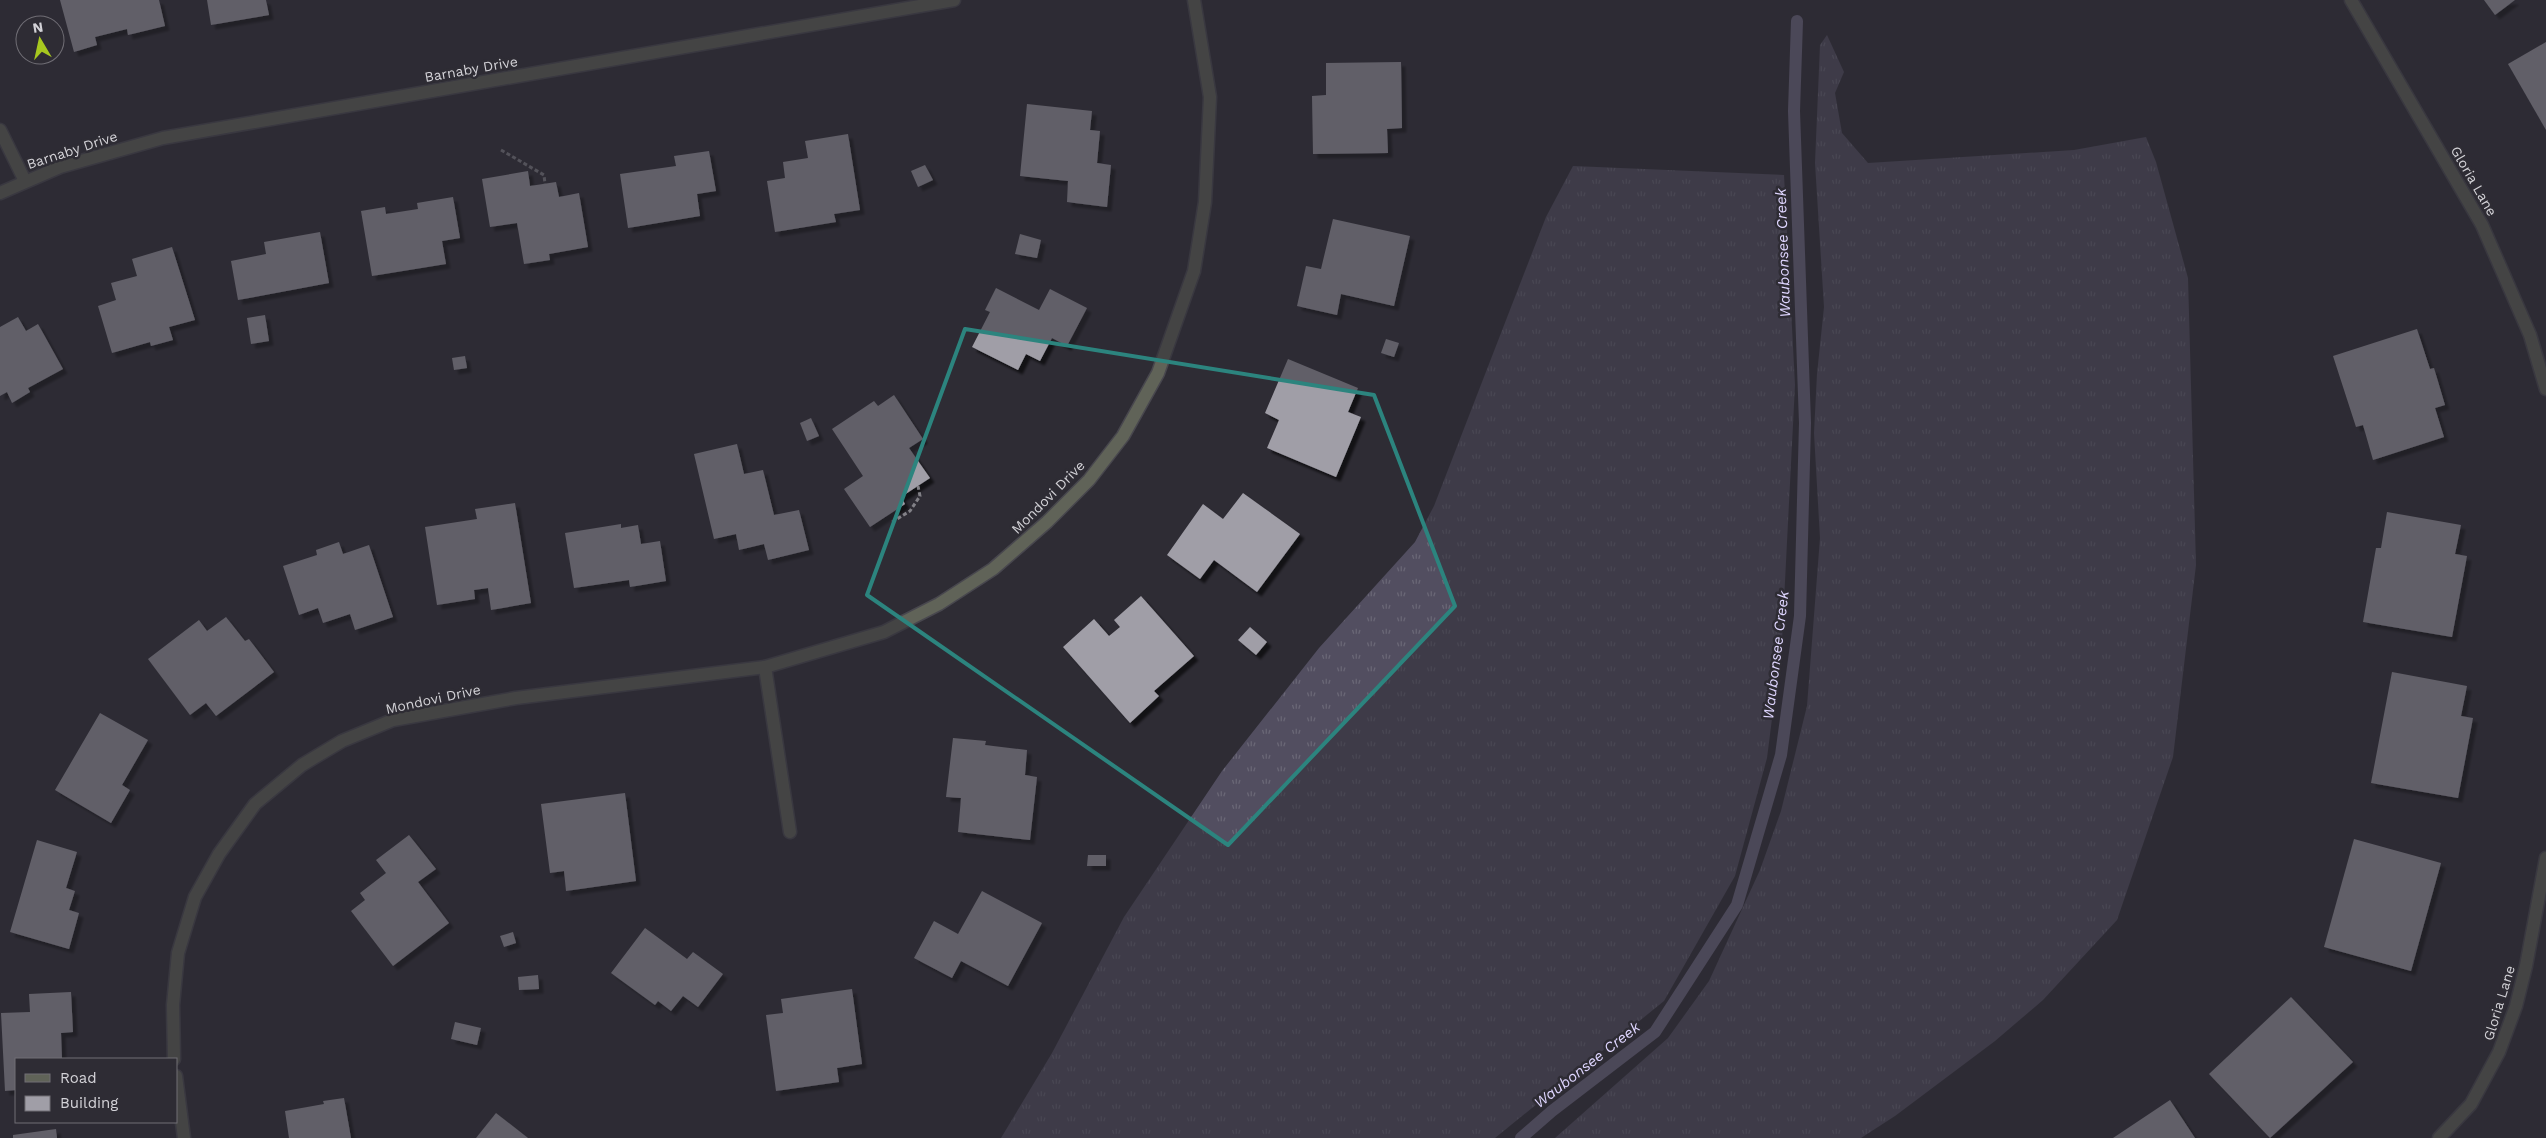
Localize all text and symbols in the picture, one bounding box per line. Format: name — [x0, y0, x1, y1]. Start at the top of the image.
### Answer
north arrow — [15, 15, 65, 65]
text: N — [32, 18, 44, 36]
street label: Barnaby Drive — [423, 53, 519, 85]
street label: Barnaby Drive — [25, 128, 119, 172]
street label: Gloria Lane — [2448, 143, 2500, 219]
water label: Waubonsee Creek — [1772, 187, 1794, 318]
street label: Mondovi Drive — [1008, 457, 1088, 537]
water label: Waubonsee Creek — [1759, 589, 1793, 720]
street label: Mondovi Drive — [384, 681, 482, 717]
street label: Gloria Lane — [2480, 964, 2518, 1042]
water label: Waubonsee Creek — [1530, 1018, 1644, 1112]
legend — [15, 1058, 178, 1123]
text: Road — [60, 1069, 97, 1087]
text: Building — [60, 1094, 118, 1112]

